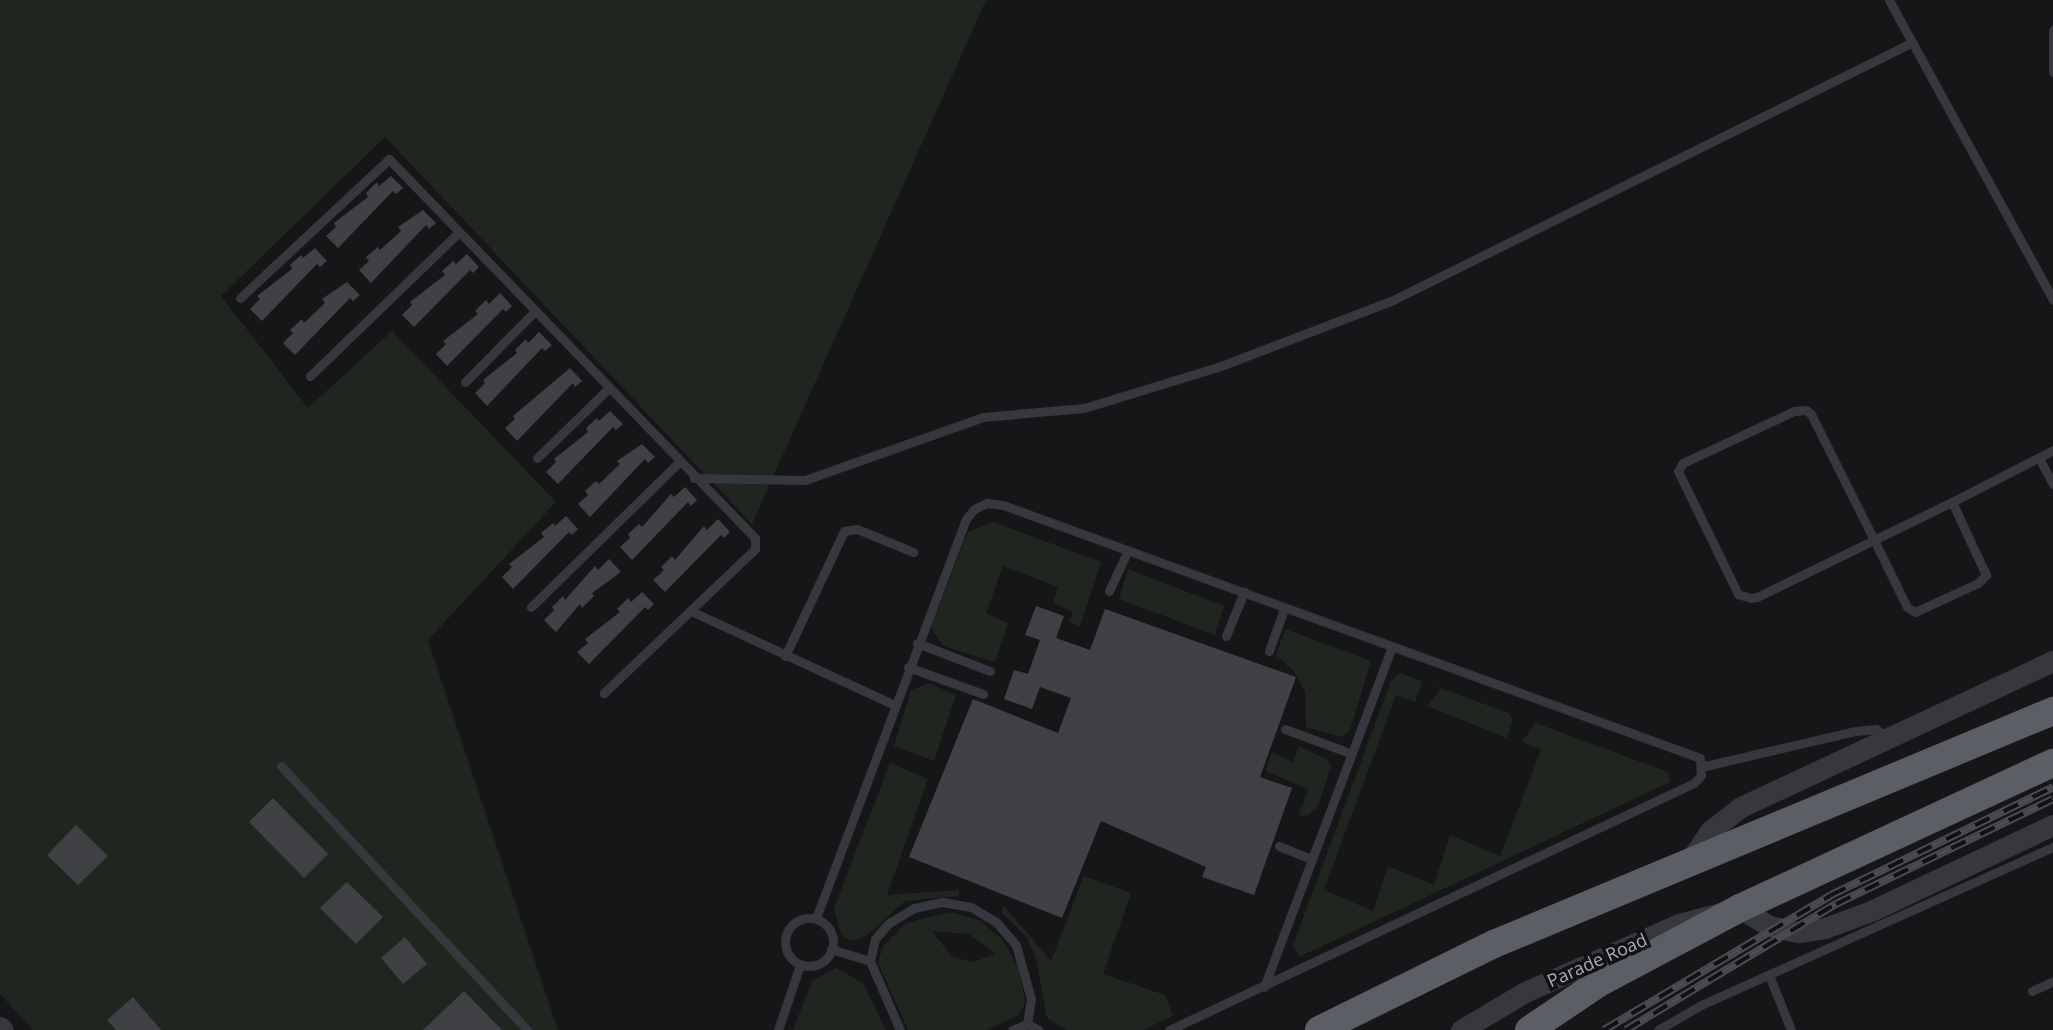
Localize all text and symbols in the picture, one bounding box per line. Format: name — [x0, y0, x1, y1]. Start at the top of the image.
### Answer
street label: Parade Road — [1544, 928, 1650, 992]

